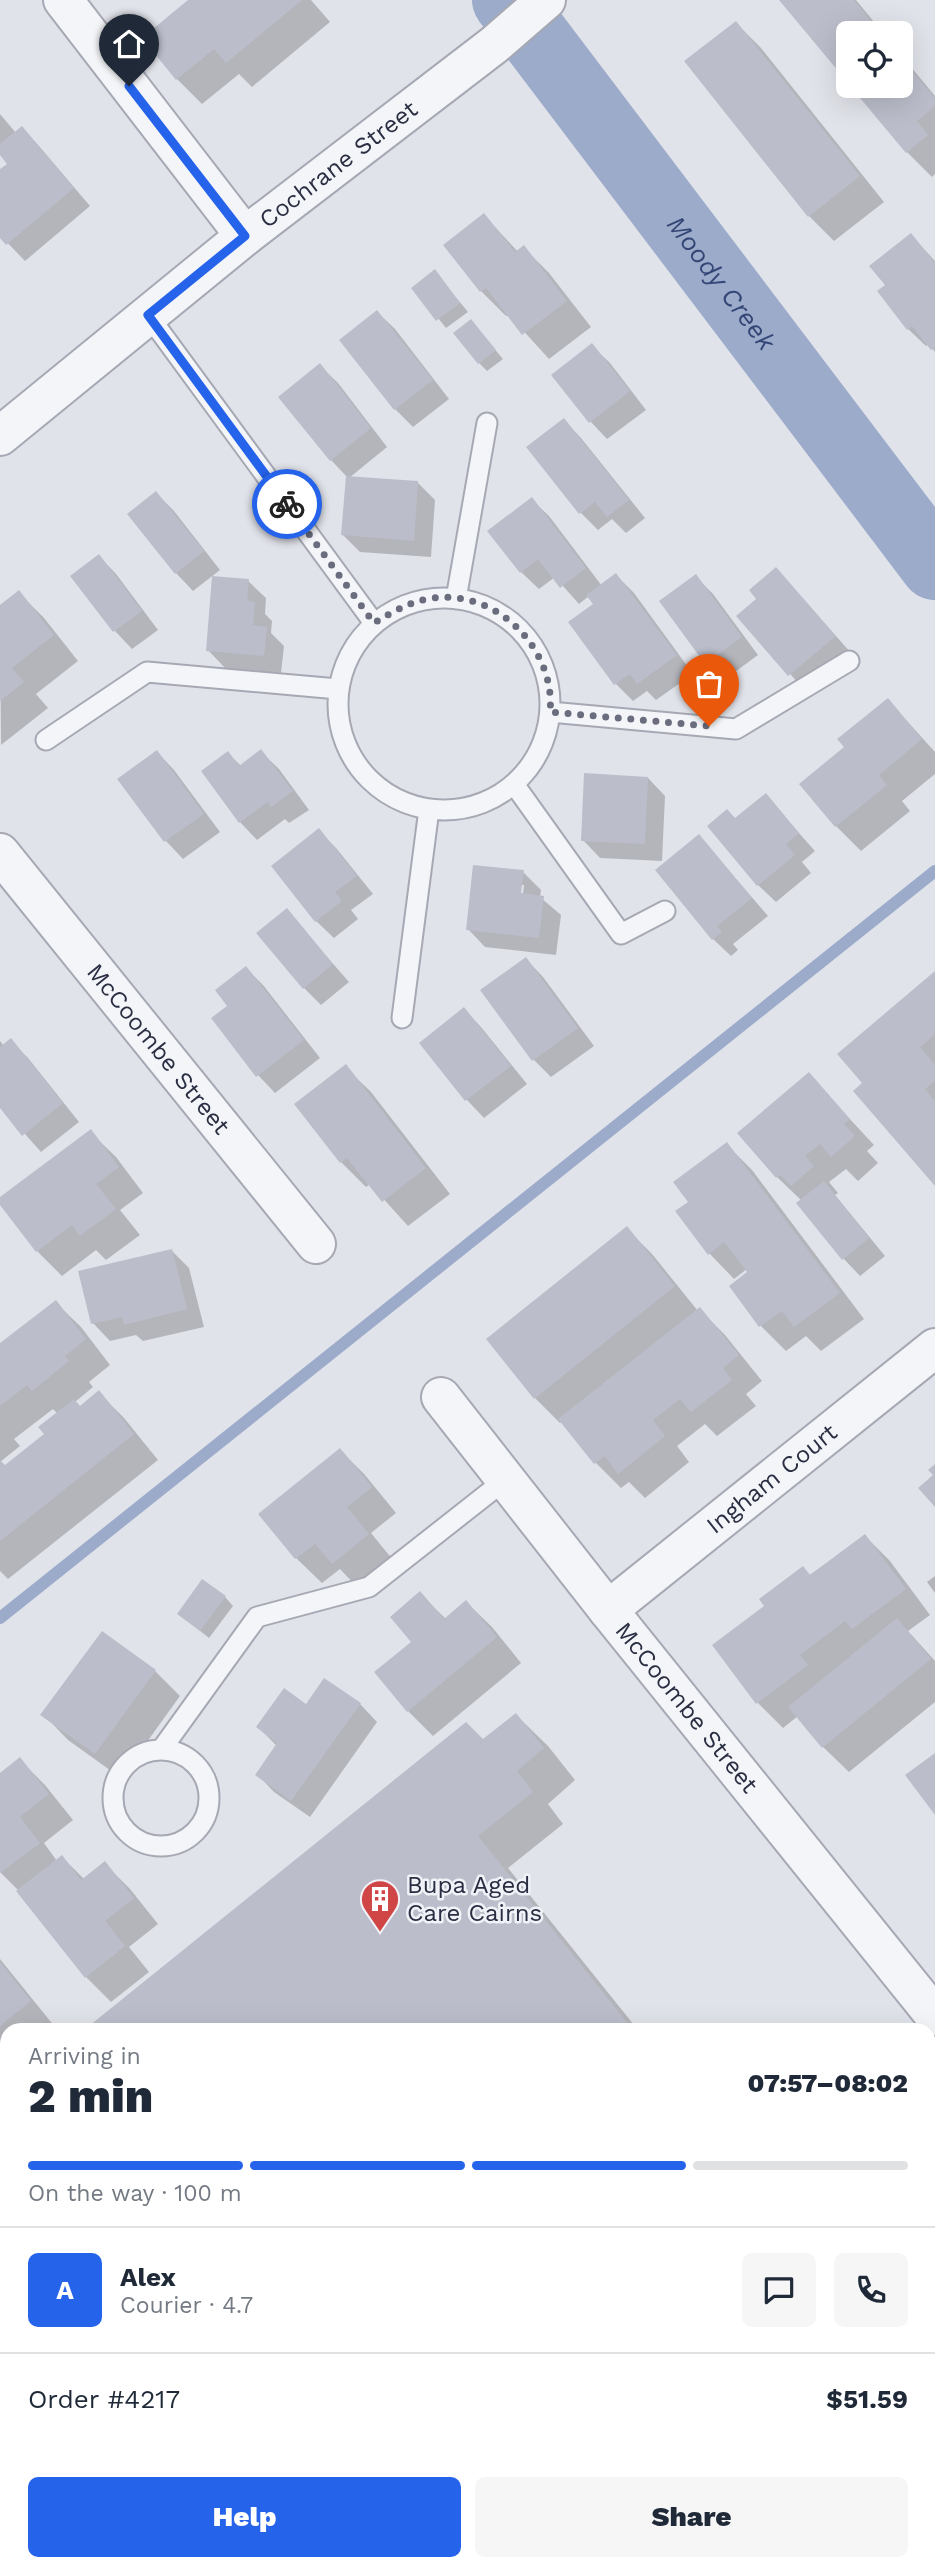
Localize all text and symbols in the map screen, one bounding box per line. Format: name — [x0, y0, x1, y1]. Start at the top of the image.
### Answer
pin — [99, 14, 159, 86]
map controls — [836, 21, 913, 98]
button: locate — [836, 21, 913, 98]
icon: home — [110, 25, 148, 63]
street label: Cochrane Street — [254, 95, 423, 234]
water label: Moody Creek — [661, 210, 782, 357]
courier — [252, 469, 322, 539]
icon: bike — [268, 485, 306, 523]
pin — [679, 654, 739, 726]
icon: bag — [690, 665, 728, 703]
street label: McCoombe Street — [81, 958, 236, 1140]
street label: Ingham Court — [701, 1418, 843, 1539]
street label: McCoombe Street — [609, 1617, 764, 1799]
place label: Bupa Aged Care Cairns — [407, 1871, 542, 1927]
building icon: Bupa Aged Care Cairns — [359, 1878, 401, 1933]
text: Arriving in — [28, 2043, 141, 2070]
text: 07:57–08:02 — [747, 2068, 908, 2098]
text: 2 min — [28, 2069, 153, 2123]
text: On the way · 100 m — [28, 2180, 242, 2207]
button: chat — [742, 2253, 816, 2327]
button: phone — [834, 2253, 908, 2327]
text: Alex — [120, 2262, 176, 2292]
text: A — [56, 2275, 74, 2305]
text: Courier · 4.7 — [120, 2292, 253, 2319]
text: Order #4217 — [28, 2384, 180, 2414]
text: $51.59 — [826, 2384, 908, 2414]
button: Help — [28, 2477, 461, 2557]
button: Share — [475, 2477, 908, 2557]

